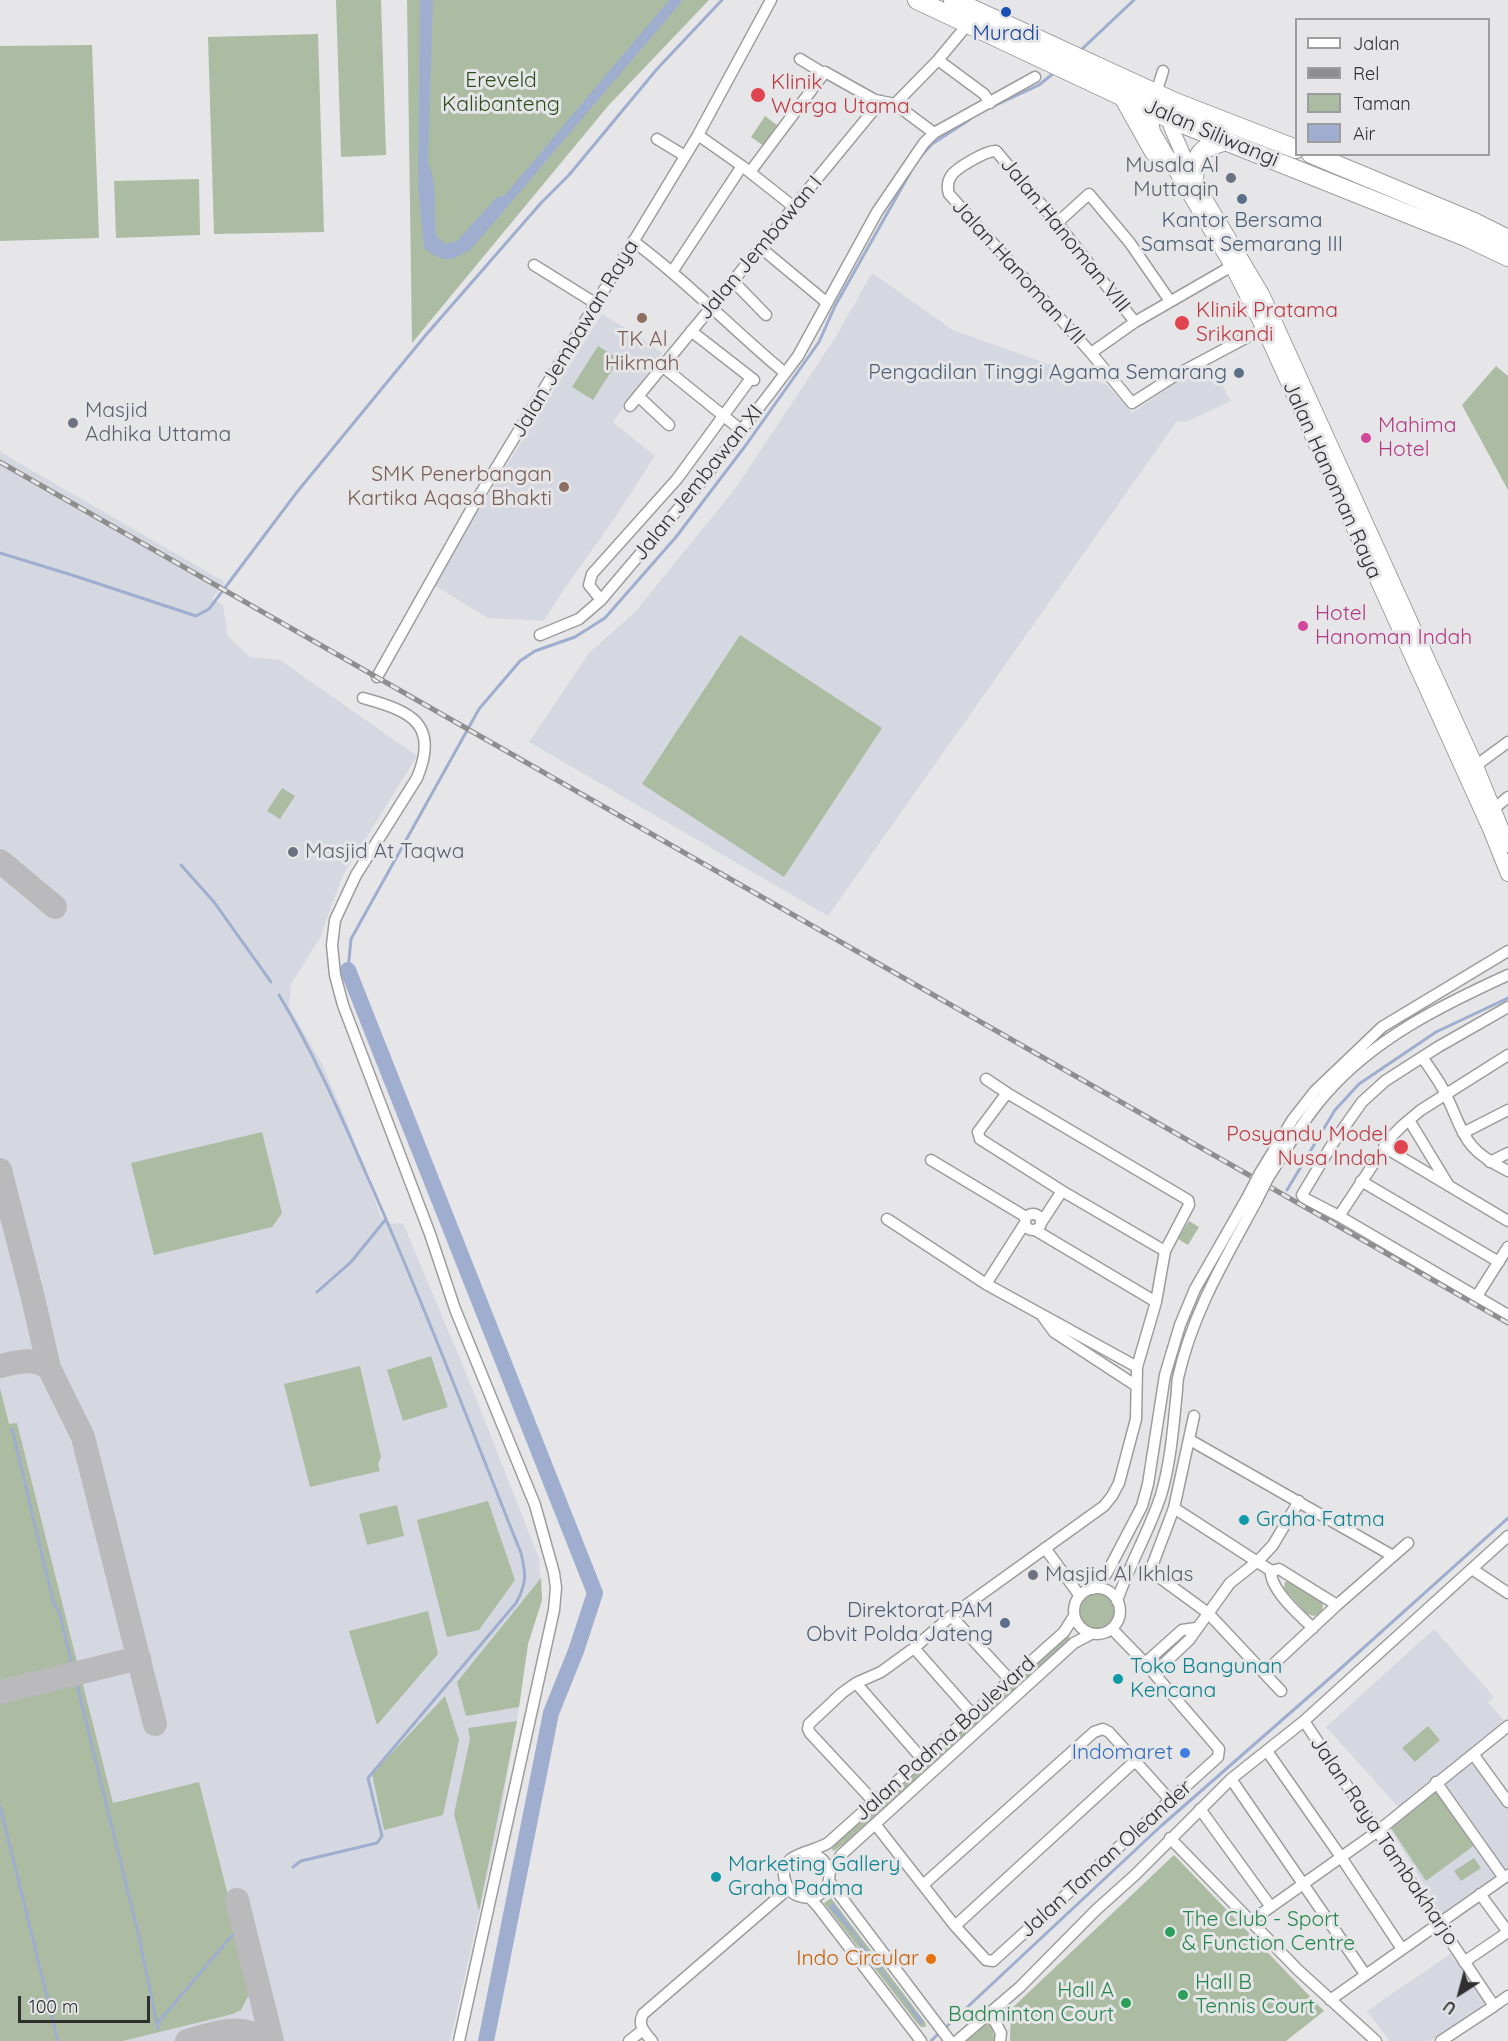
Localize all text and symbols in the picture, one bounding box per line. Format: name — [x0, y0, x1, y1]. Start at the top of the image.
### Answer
marker: Muradi — [999, 5, 1013, 19]
legend — [1295, 18, 1490, 156]
place label: Muradi — [972, 21, 1040, 47]
text: Jalan — [1353, 32, 1400, 55]
text: Rel — [1353, 62, 1379, 85]
park label: Ereveld Kalibanteng — [442, 68, 560, 118]
place label: Klinik Warga Utama — [771, 70, 910, 120]
marker: Klinik Warga Utama — [749, 86, 767, 104]
text: Taman — [1353, 92, 1411, 115]
street label: Jalan Siliwangi — [1140, 93, 1282, 173]
text: Air — [1353, 122, 1375, 145]
street label: Jalan Hanoman VIII — [995, 152, 1135, 318]
place label: Musala Al Muttaqin — [1125, 153, 1219, 203]
street label: Jalan Jembawan I — [692, 171, 828, 325]
marker: Musala Al Muttaqin — [1224, 171, 1238, 185]
marker: Kantor Bersama Samsat Semarang III — [1235, 192, 1249, 206]
street label: Jalan Hanoman VII — [946, 194, 1090, 350]
place label: Kantor Bersama Samsat Semarang III — [1141, 208, 1343, 258]
street label: Jalan Jembawan Raya — [506, 235, 644, 443]
place label: Klinik Pratama Srikandi — [1196, 298, 1338, 348]
marker: TK Al Hikmah — [635, 311, 649, 325]
marker: Klinik Pratama Srikandi — [1173, 314, 1191, 332]
place label: TK Al Hikmah — [605, 327, 679, 377]
place label: Pengadilan Tinggi Agama Semarang — [868, 360, 1227, 386]
marker: Pengadilan Tinggi Agama Semarang — [1232, 366, 1246, 380]
street label: Jalan Hanoman Raya — [1277, 377, 1387, 583]
place label: Masjid Adhika Uttama — [85, 398, 231, 448]
street label: Jalan Jembawan XI — [627, 400, 769, 566]
place label: Mahima Hotel — [1378, 413, 1456, 463]
marker: Masjid Adhika Uttama — [66, 416, 80, 430]
marker: Mahima Hotel — [1359, 431, 1373, 445]
place label: SMK Penerbangan Kartika Aqasa Bhakti — [347, 462, 552, 512]
marker: SMK Penerbangan Kartika Aqasa Bhakti — [557, 480, 571, 494]
place label: Hotel Hanoman Indah — [1315, 601, 1472, 651]
marker: Hotel Hanoman Indah — [1296, 619, 1310, 633]
place label: Masjid At Taqwa — [305, 839, 465, 865]
marker: Masjid At Taqwa — [286, 845, 300, 859]
place label: Posyandu Model Nusa Indah — [1226, 1122, 1388, 1172]
marker: Posyandu Model Nusa Indah — [1392, 1138, 1410, 1156]
place label: Graha Fatma — [1256, 1507, 1385, 1533]
marker: Graha Fatma — [1237, 1513, 1251, 1527]
place label: Masjid Al Ikhlas — [1045, 1562, 1193, 1588]
marker: Masjid Al Ikhlas — [1026, 1568, 1040, 1582]
place label: Direktorat PAM Obvit Polda Jateng — [806, 1598, 993, 1648]
marker: Direktorat PAM Obvit Polda Jateng — [998, 1616, 1012, 1630]
street label: Jalan Padma Boulevard — [849, 1651, 1041, 1827]
place label: Toko Bangunan Kencana — [1130, 1654, 1282, 1704]
marker: Toko Bangunan Kencana — [1111, 1672, 1125, 1686]
street label: Jalan Raya Tambakharjo — [1304, 1731, 1464, 1951]
place label: Indomaret — [1072, 1740, 1173, 1766]
marker: Indomaret — [1178, 1746, 1192, 1760]
street label: Jalan Taman Oleander — [1015, 1775, 1197, 1943]
place label: Marketing Gallery Graha Padma — [728, 1852, 900, 1902]
marker: Marketing Gallery Graha Padma — [709, 1870, 723, 1884]
place label: The Club - Sport & Function Centre — [1182, 1907, 1355, 1957]
marker: The Club - Sport & Function Centre — [1163, 1925, 1177, 1939]
place label: Indo Circular — [796, 1946, 919, 1972]
marker: Indo Circular — [924, 1952, 938, 1966]
north arrow — [1430, 1963, 1490, 2023]
place label: Hall B Tennis Court — [1195, 1970, 1315, 2020]
place label: Hall A Badminton Court — [948, 1978, 1114, 2028]
scale bar — [21, 1984, 153, 2022]
marker: Hall B Tennis Court — [1176, 1988, 1190, 2002]
text: 100 m — [29, 1995, 78, 2018]
marker: Hall A Badminton Court — [1119, 1996, 1133, 2010]
text: U — [1439, 1996, 1460, 2019]

